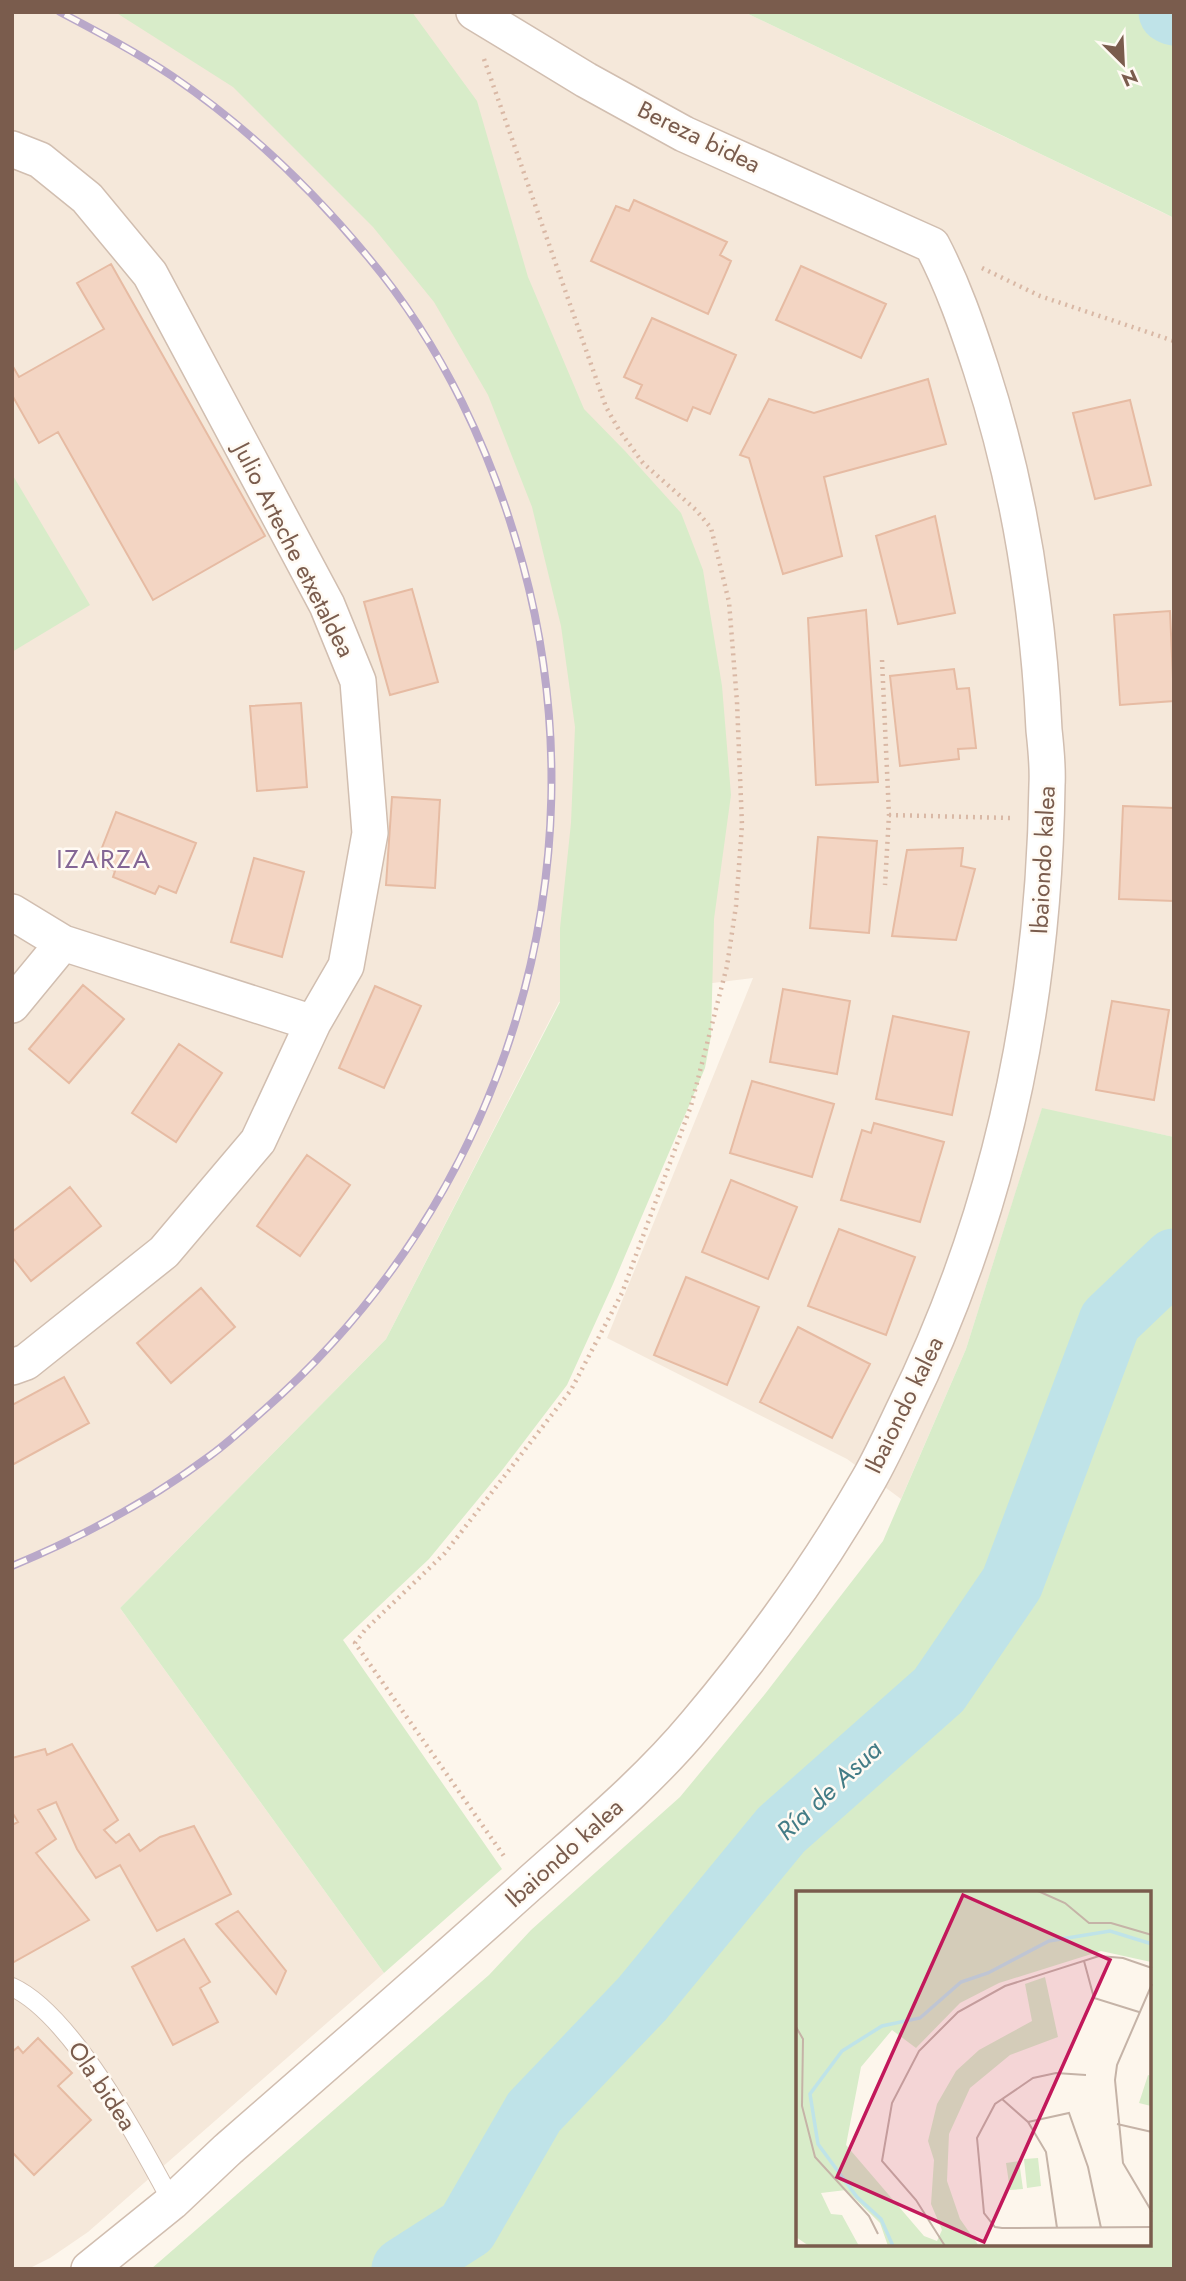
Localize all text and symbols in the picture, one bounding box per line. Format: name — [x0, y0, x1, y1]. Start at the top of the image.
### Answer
north arrow — [1088, 28, 1158, 98]
text: N — [1117, 63, 1142, 93]
street label: Bereza bidea — [632, 92, 767, 181]
street label: Julio Arteche etxetaldea — [224, 434, 364, 663]
street label: Ibaiondo kalea — [1021, 785, 1064, 935]
district label: IZARZA — [56, 840, 152, 878]
street label: Ibaiondo kalea — [855, 1330, 952, 1479]
water label: Ría de Asua — [768, 1731, 891, 1849]
street label: Ibaiondo kalea — [497, 1790, 631, 1915]
inset map — [796, 1891, 1151, 2246]
street label: Ola bidea — [60, 2034, 145, 2137]

